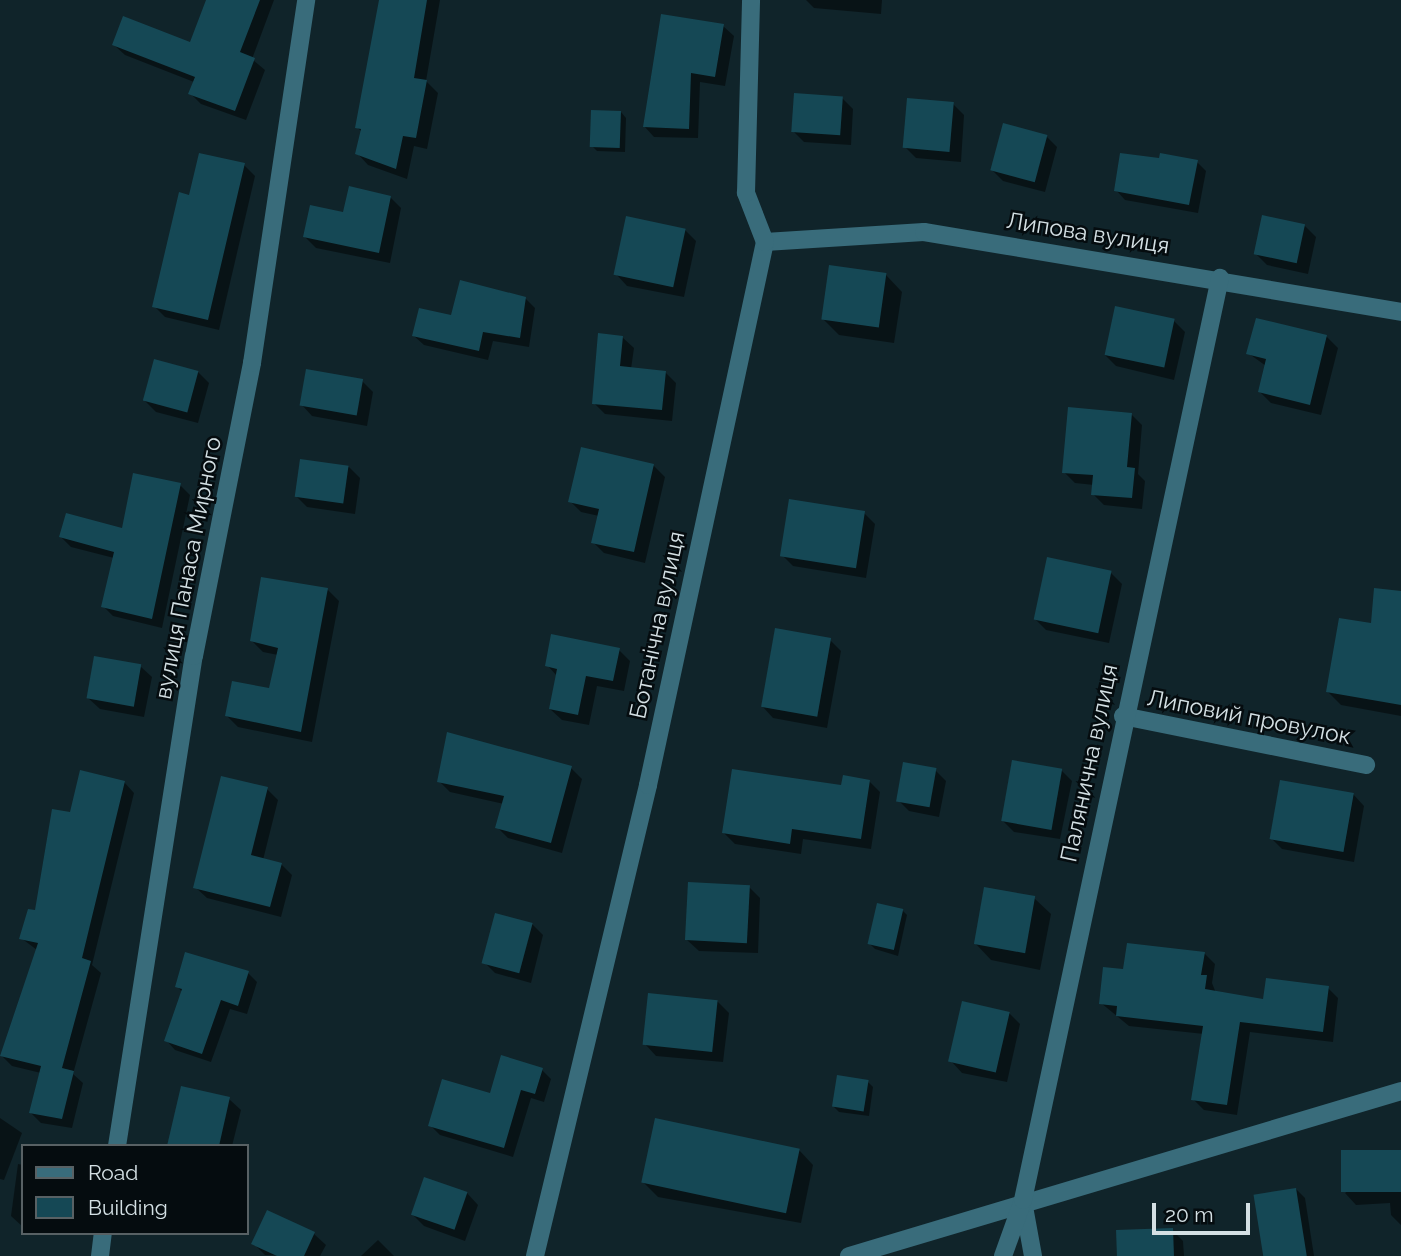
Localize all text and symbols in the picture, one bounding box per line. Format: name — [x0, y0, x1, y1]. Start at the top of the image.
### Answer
street label: Липова вулиця — [1005, 206, 1171, 260]
street label: вулиця Панаса Мирного — [149, 434, 227, 702]
street label: Ботанічна вулиця — [624, 529, 690, 721]
street label: Палянична вулиця — [1055, 662, 1123, 864]
street label: Липовий провулок — [1145, 684, 1353, 750]
legend — [21, 1144, 248, 1235]
text: Road — [88, 1160, 138, 1185]
scale bar — [1156, 1190, 1254, 1234]
text: Building — [88, 1195, 168, 1220]
text: 20 m — [1165, 1202, 1213, 1227]

